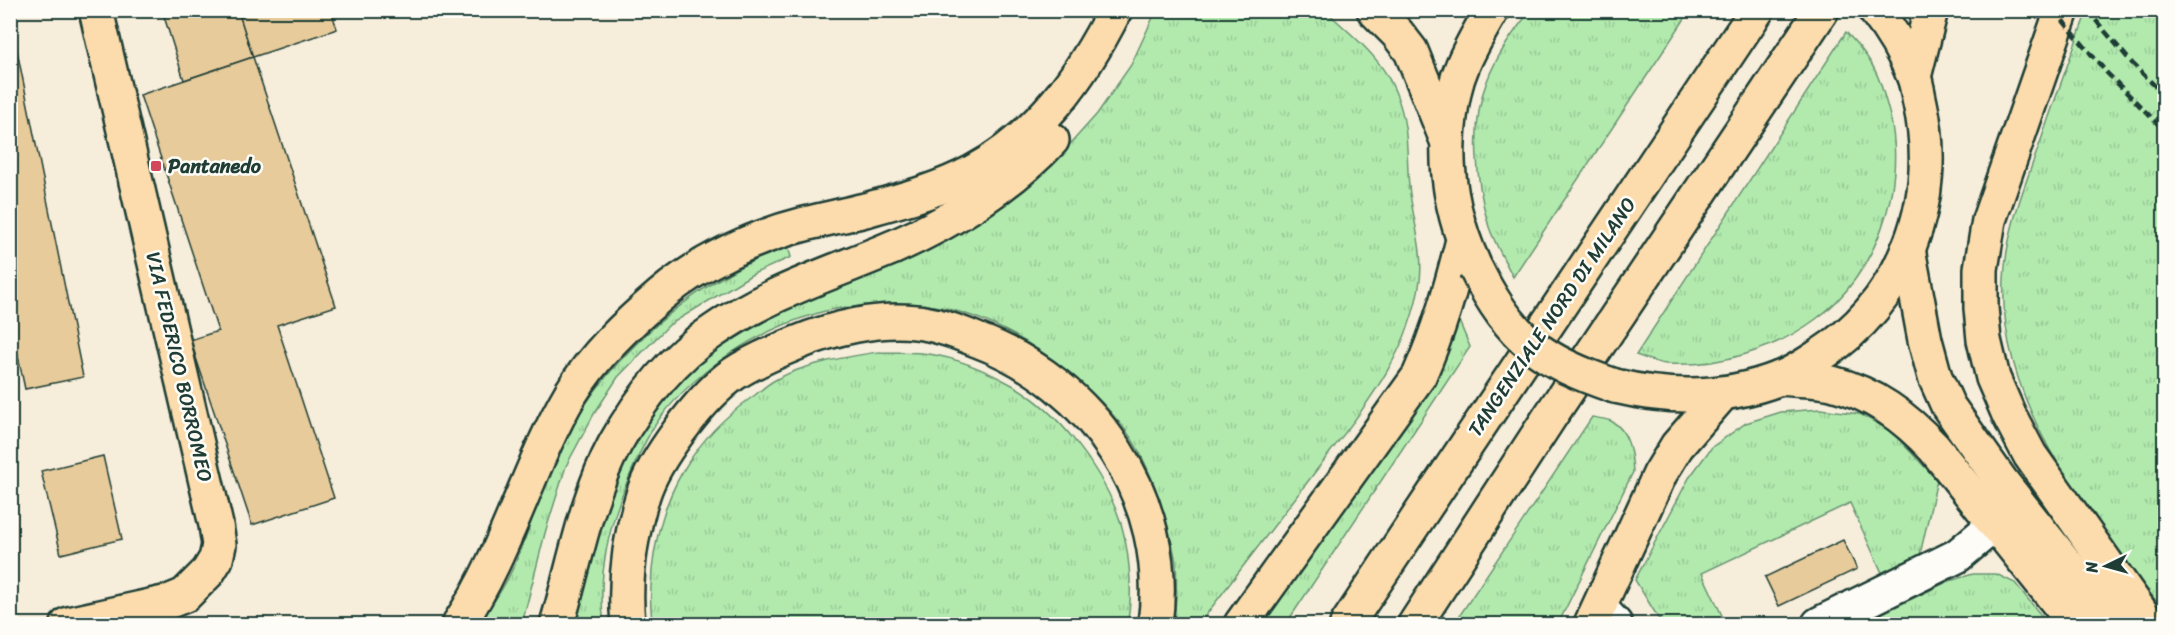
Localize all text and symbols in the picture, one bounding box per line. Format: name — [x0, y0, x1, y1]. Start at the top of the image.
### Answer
place label: Pantanedo — [168, 149, 262, 184]
marker: Pantanedo — [149, 159, 163, 173]
street label: TANGENZIALE NORD DI MILANO — [1458, 190, 1646, 444]
street label: VIA FEDERICO BORROMEO — [135, 248, 223, 486]
north arrow — [2076, 536, 2136, 596]
text: N — [2077, 560, 2107, 575]

